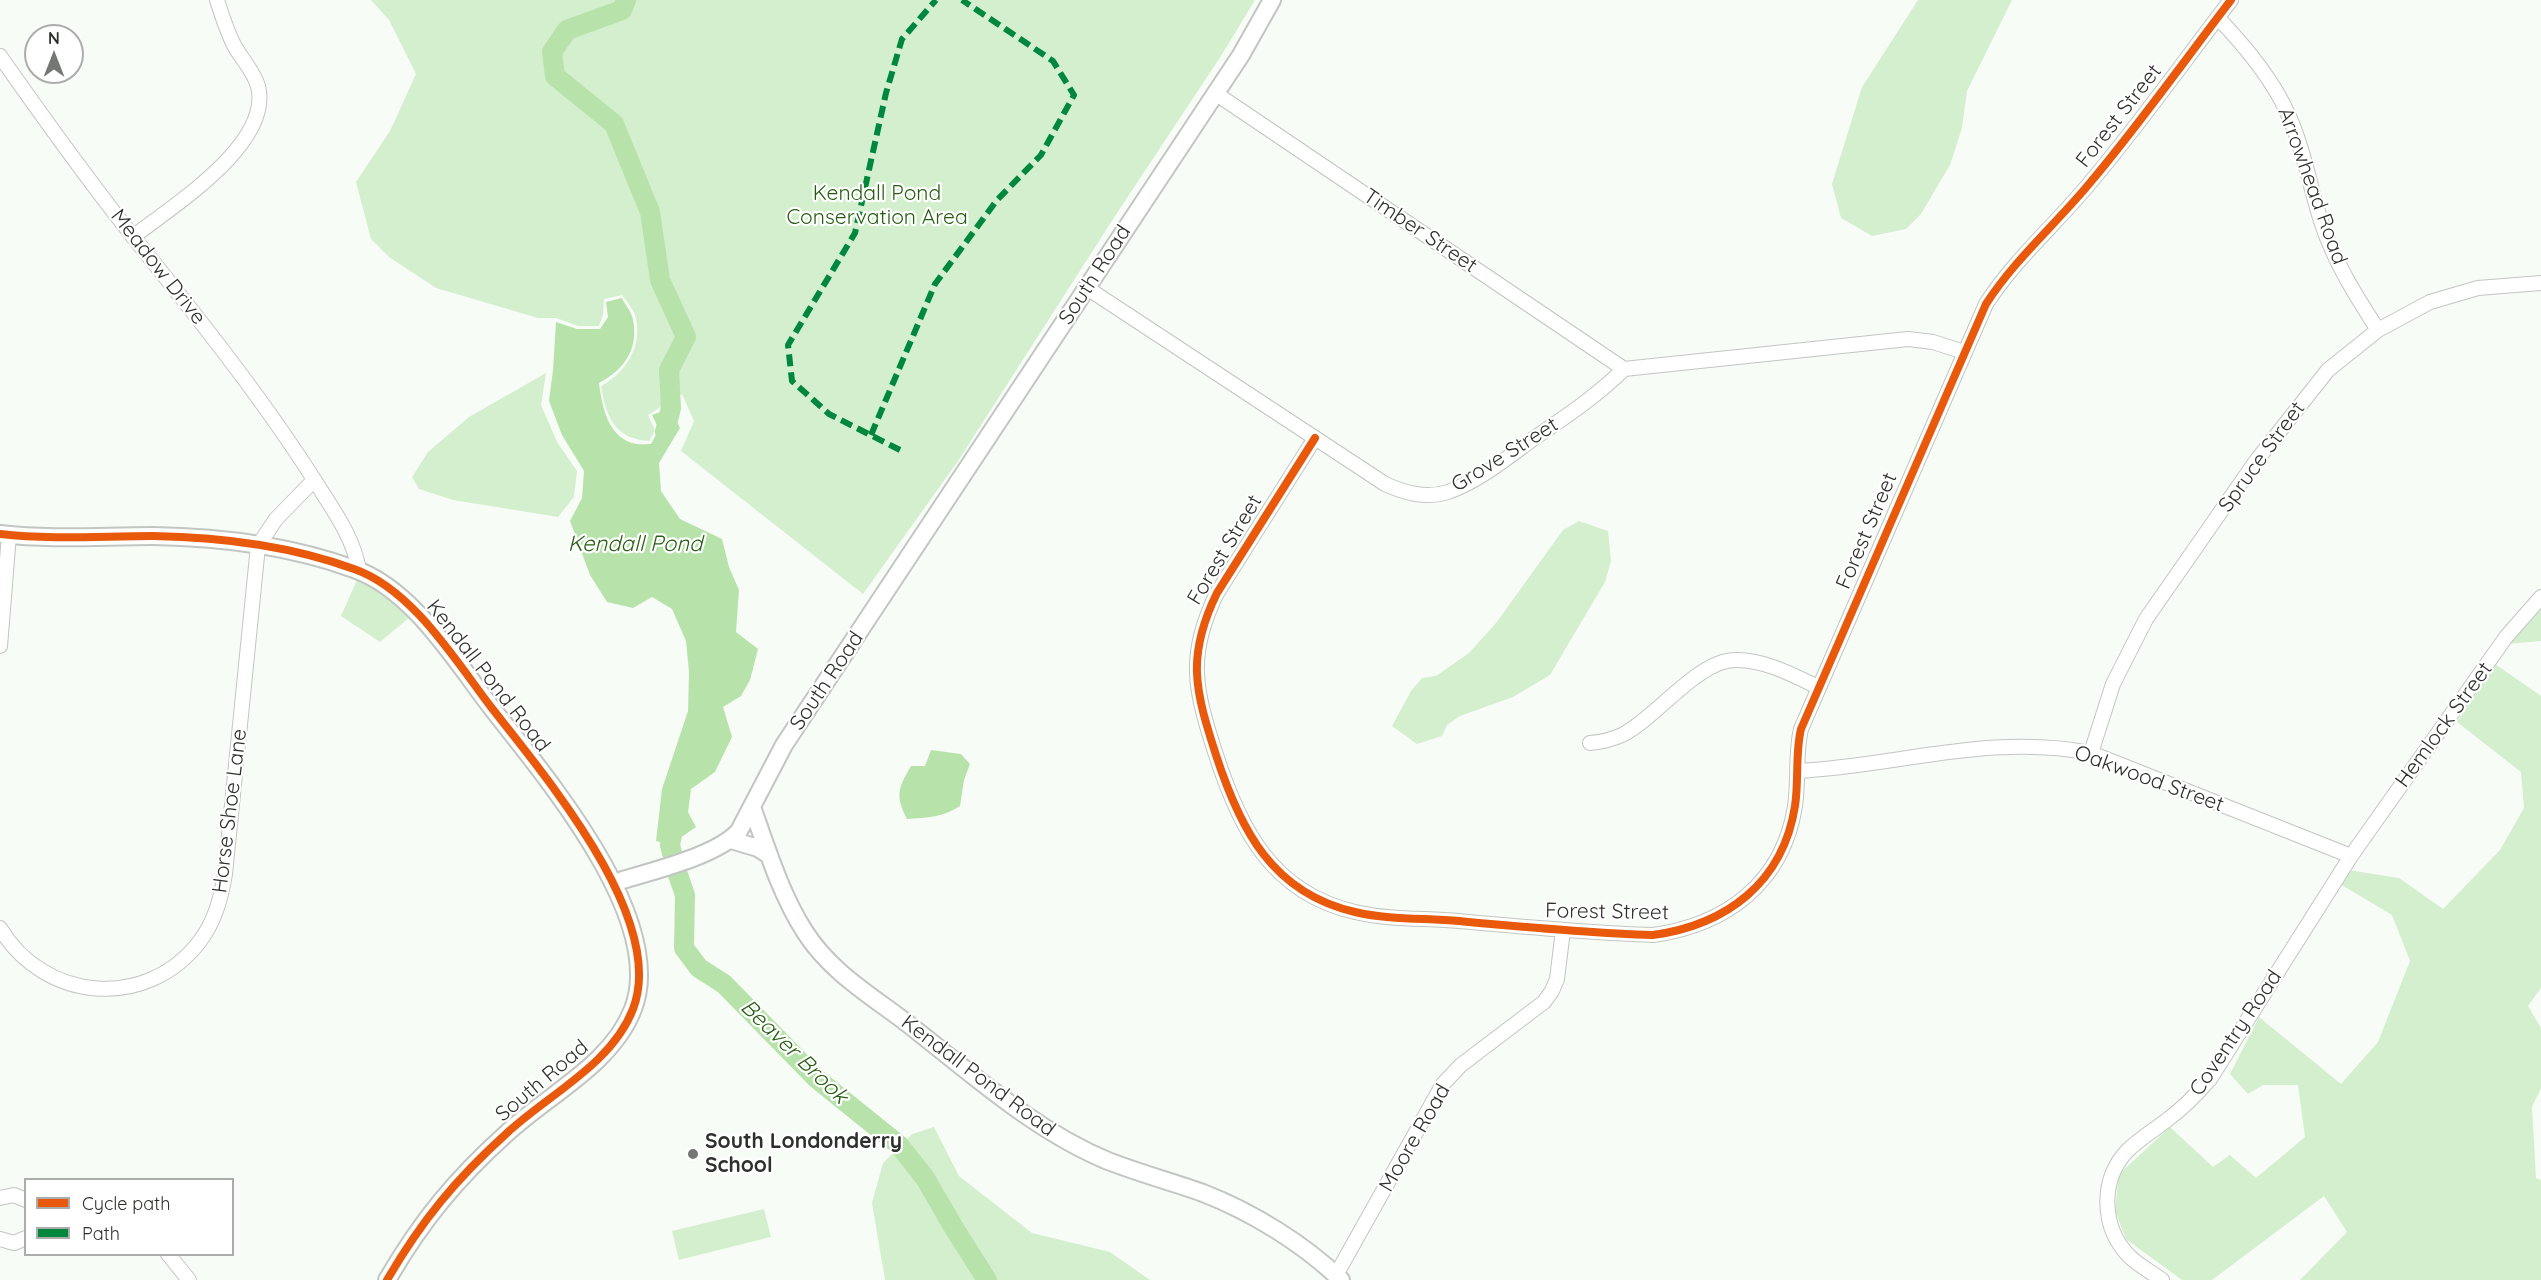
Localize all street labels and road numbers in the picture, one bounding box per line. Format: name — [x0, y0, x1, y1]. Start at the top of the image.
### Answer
street label: Forest Street — [2071, 59, 2167, 173]
street label: Arrowhead Road — [2272, 104, 2352, 268]
street label: Timber Street — [1358, 184, 1482, 278]
street label: Meadow Drive — [105, 204, 211, 330]
street label: South Road — [1054, 221, 1136, 329]
street label: Spruce Street — [2213, 397, 2311, 517]
street label: Grove Street — [1447, 412, 1563, 498]
street label: Forest Street — [1831, 469, 1903, 593]
street label: Forest Street — [1182, 490, 1268, 610]
street label: Kendall Pond Road — [421, 595, 555, 757]
street label: South Road — [785, 627, 869, 735]
street label: Hemlock Street — [2390, 657, 2498, 793]
street label: Horse Shoe Lane — [207, 727, 253, 895]
street label: Oakwood Street — [2071, 740, 2227, 818]
street label: Forest Street — [1545, 898, 1669, 926]
street label: Coventry Road — [2185, 965, 2287, 1101]
street label: Kendall Pond Road — [896, 1010, 1060, 1142]
street label: South Road — [490, 1035, 594, 1127]
street label: Moore Road — [1374, 1080, 1456, 1196]

